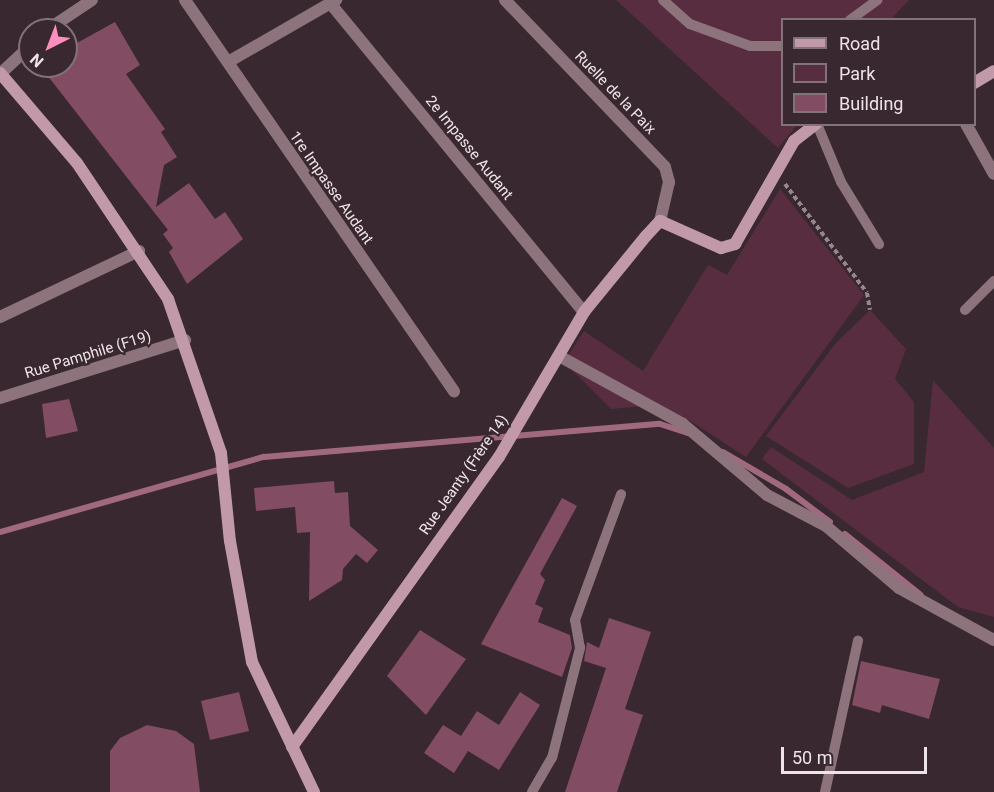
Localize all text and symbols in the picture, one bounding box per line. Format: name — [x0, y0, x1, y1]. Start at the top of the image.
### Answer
north arrow — [18, 18, 78, 78]
legend — [781, 18, 976, 126]
text: Road — [839, 33, 880, 54]
street label: Ruelle de la Paix — [571, 48, 659, 138]
text: N — [26, 49, 48, 71]
text: Park — [839, 63, 875, 84]
street label: 2e Impasse Audant — [421, 92, 517, 204]
text: Building — [839, 93, 903, 114]
street label: 1re Impasse Audant — [285, 128, 377, 248]
street label: Rue Pamphile (F19) — [23, 327, 153, 383]
street label: Rue Jeanty (Frère 14) — [416, 412, 512, 538]
scale bar — [784, 735, 930, 773]
text: 50 m — [792, 747, 832, 768]

